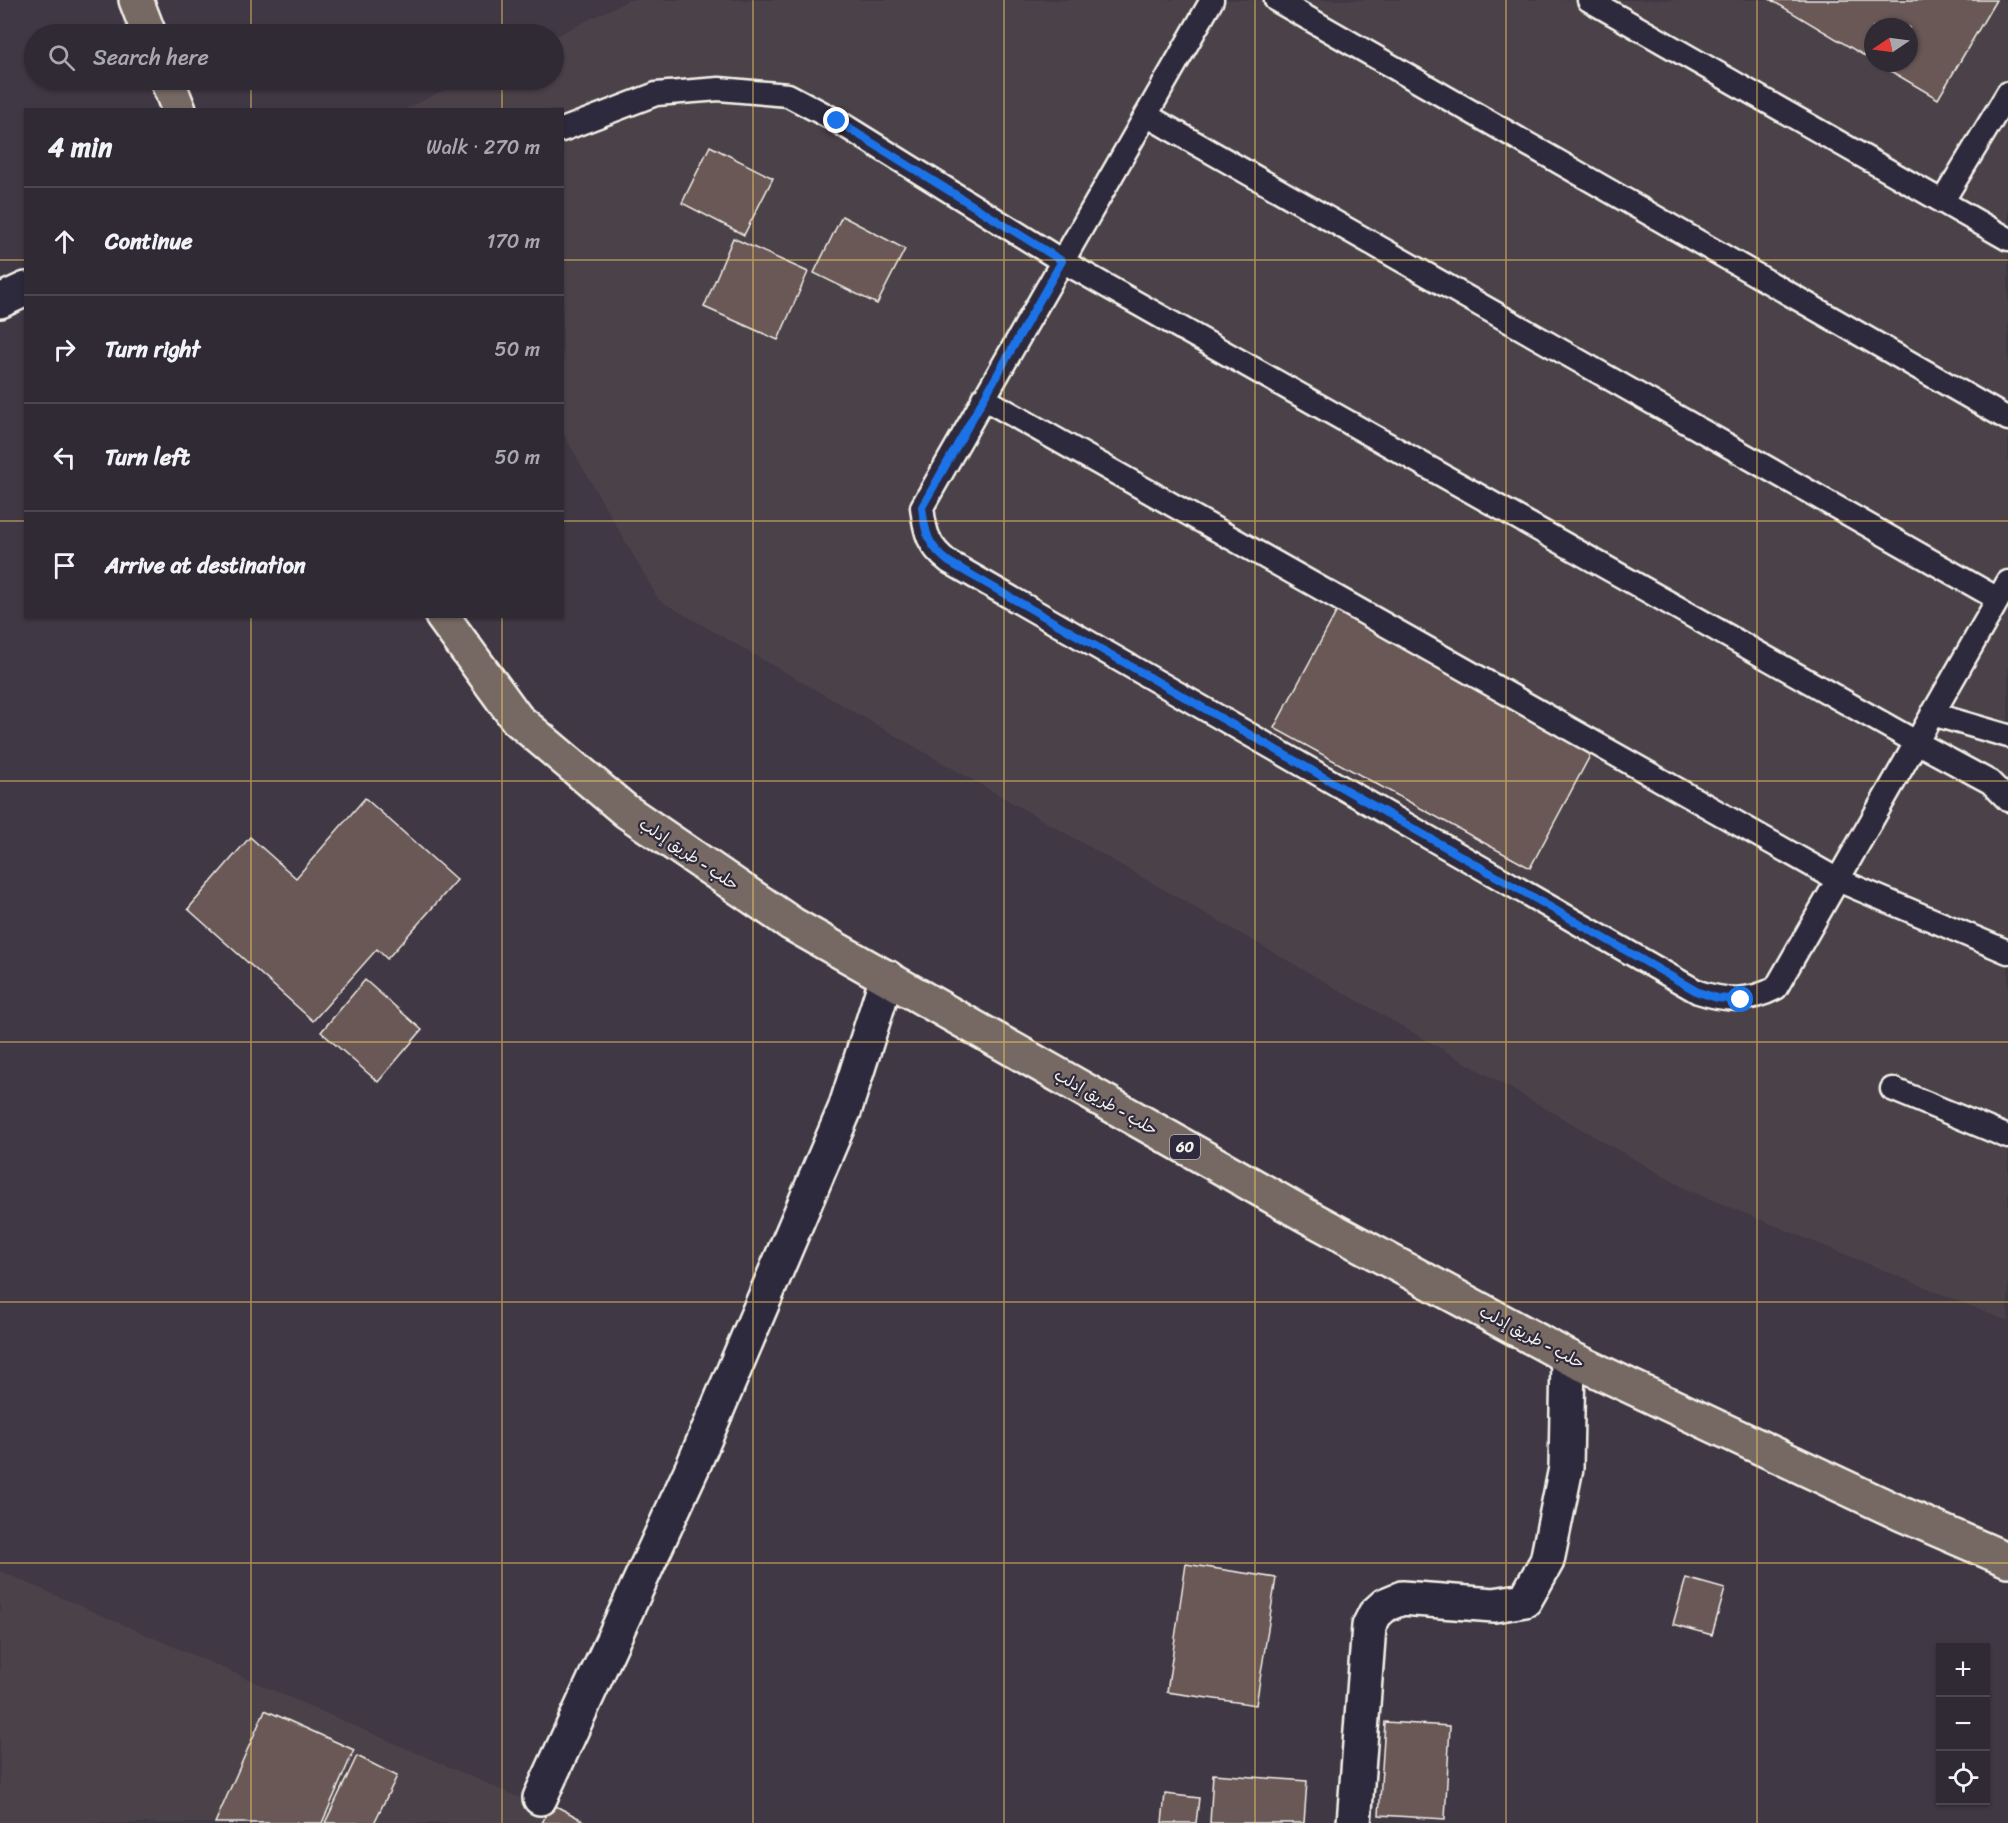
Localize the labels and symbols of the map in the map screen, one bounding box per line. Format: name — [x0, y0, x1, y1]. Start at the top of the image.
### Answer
north arrow — [1864, 18, 1918, 72]
route end — [823, 107, 849, 133]
street label: حلب - طريق إدلب — [633, 810, 745, 898]
route start — [1727, 986, 1753, 1012]
street label: حلب - طريق إدلب — [1049, 1060, 1163, 1144]
road number: 60 — [1170, 1135, 1200, 1159]
street label: حلب - طريق إدلب — [1474, 1297, 1590, 1377]

